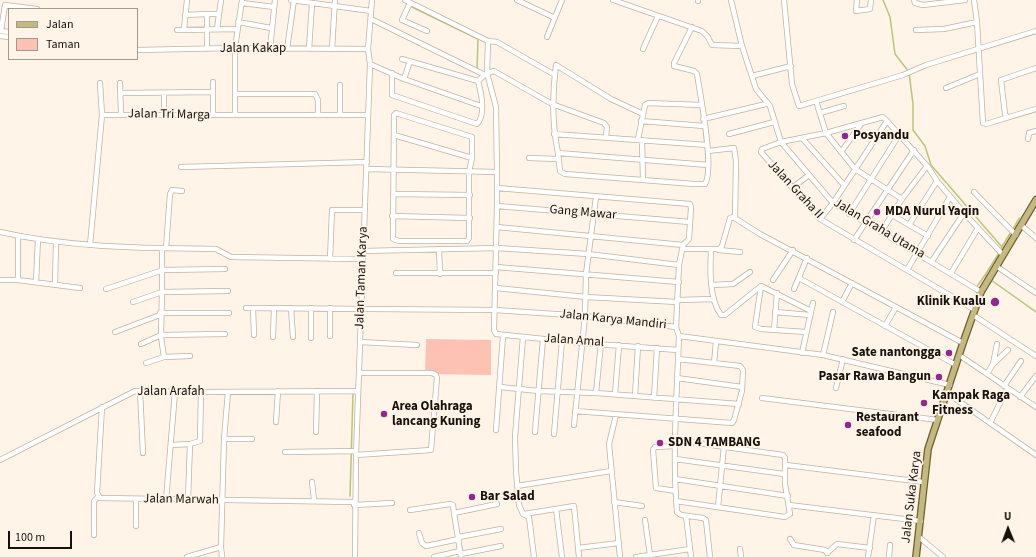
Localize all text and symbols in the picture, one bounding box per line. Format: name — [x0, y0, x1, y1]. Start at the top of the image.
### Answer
legend — [8, 8, 138, 60]
text: Jalan — [46, 16, 73, 33]
text: Taman — [46, 36, 80, 53]
street label: Jalan Kakap — [220, 41, 286, 57]
street label: Jalan Tri Marga — [128, 106, 210, 124]
place label: Posyandu — [853, 128, 909, 144]
marker: Posyandu — [840, 131, 850, 141]
street label: Jalan Graha II — [764, 158, 826, 222]
street label: Jalan Graha Utama — [831, 196, 927, 262]
street label: Gang Mawar — [549, 202, 617, 224]
place label: MDA Nurul Yaqin — [885, 204, 979, 220]
marker: MDA Nurul Yaqin — [872, 207, 882, 217]
street label: Jalan Taman Karya — [352, 226, 372, 330]
place label: Klinik Kualu — [917, 294, 986, 310]
marker: Klinik Kualu — [989, 296, 1001, 308]
street label: Jalan Karya Mandiri — [559, 307, 667, 333]
street label: Jalan Amal — [543, 331, 605, 351]
place label: Sate nantongga — [851, 345, 941, 361]
marker: Sate nantongga — [944, 348, 954, 358]
place label: Pasar Rawa Bangun — [818, 369, 931, 385]
marker: Pasar Rawa Bangun — [934, 372, 944, 382]
street label: Jalan Arafah — [137, 384, 205, 400]
place label: Kampak Raga Fitness — [932, 388, 1010, 419]
marker: Kampak Raga Fitness — [919, 398, 929, 408]
place label: Area Olahraga lancang Kuning — [392, 399, 480, 430]
marker: Area Olahraga lancang Kuning — [379, 409, 389, 419]
place label: Restaurant seafood — [856, 410, 919, 441]
marker: Restaurant seafood — [843, 420, 853, 430]
place label: SDN 4 TAMBANG — [668, 435, 761, 451]
marker: SDN 4 TAMBANG — [655, 438, 665, 448]
street label: Jalan Suka Karya — [899, 450, 925, 544]
place label: Bar Salad — [480, 489, 535, 505]
street label: Jalan Marwah — [143, 492, 219, 508]
marker: Bar Salad — [467, 492, 477, 502]
north arrow — [988, 509, 1028, 549]
text: U — [1004, 509, 1012, 524]
scale bar — [10, 523, 74, 549]
text: 100 m — [15, 529, 45, 546]

